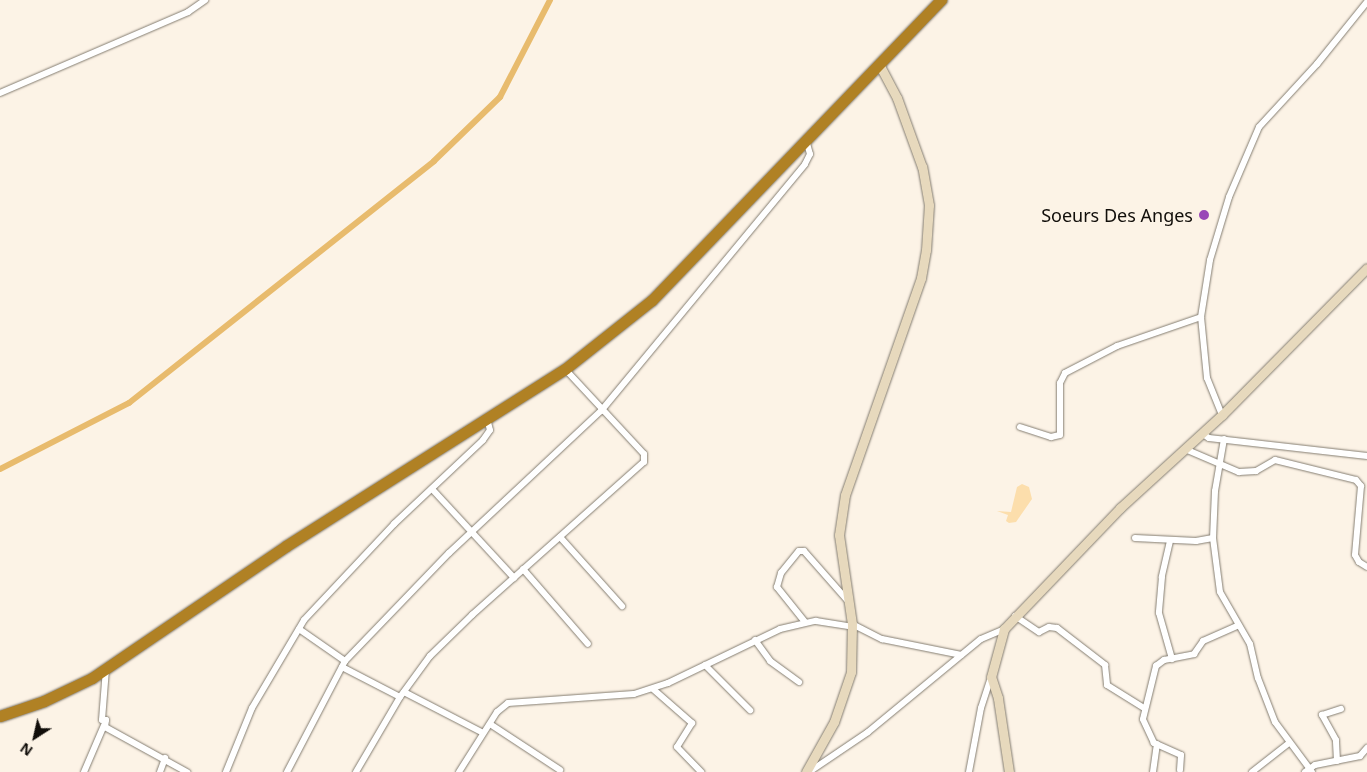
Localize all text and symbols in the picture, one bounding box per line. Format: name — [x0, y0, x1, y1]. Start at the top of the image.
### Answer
place label: Soeurs Des Anges — [1041, 204, 1193, 226]
marker: Soeurs Des Anges — [1197, 208, 1211, 222]
north arrow — [10, 712, 60, 762]
text: N — [16, 739, 36, 761]

